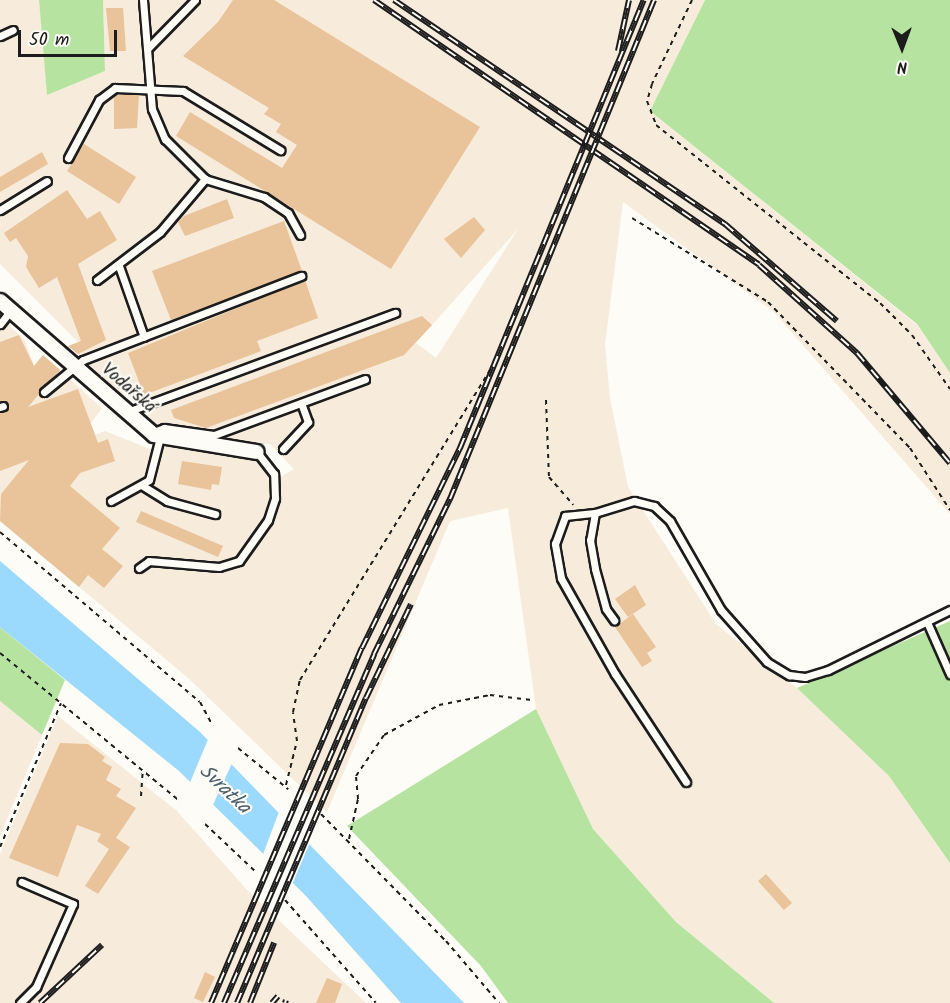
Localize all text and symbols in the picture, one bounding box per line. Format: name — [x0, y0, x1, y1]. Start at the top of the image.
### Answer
scale bar — [21, 18, 120, 56]
north arrow — [872, 18, 932, 78]
text: 50 m — [29, 26, 69, 55]
text: N — [897, 54, 908, 79]
street label: Vodařská — [96, 359, 160, 419]
water label: Svratka — [193, 760, 255, 820]

